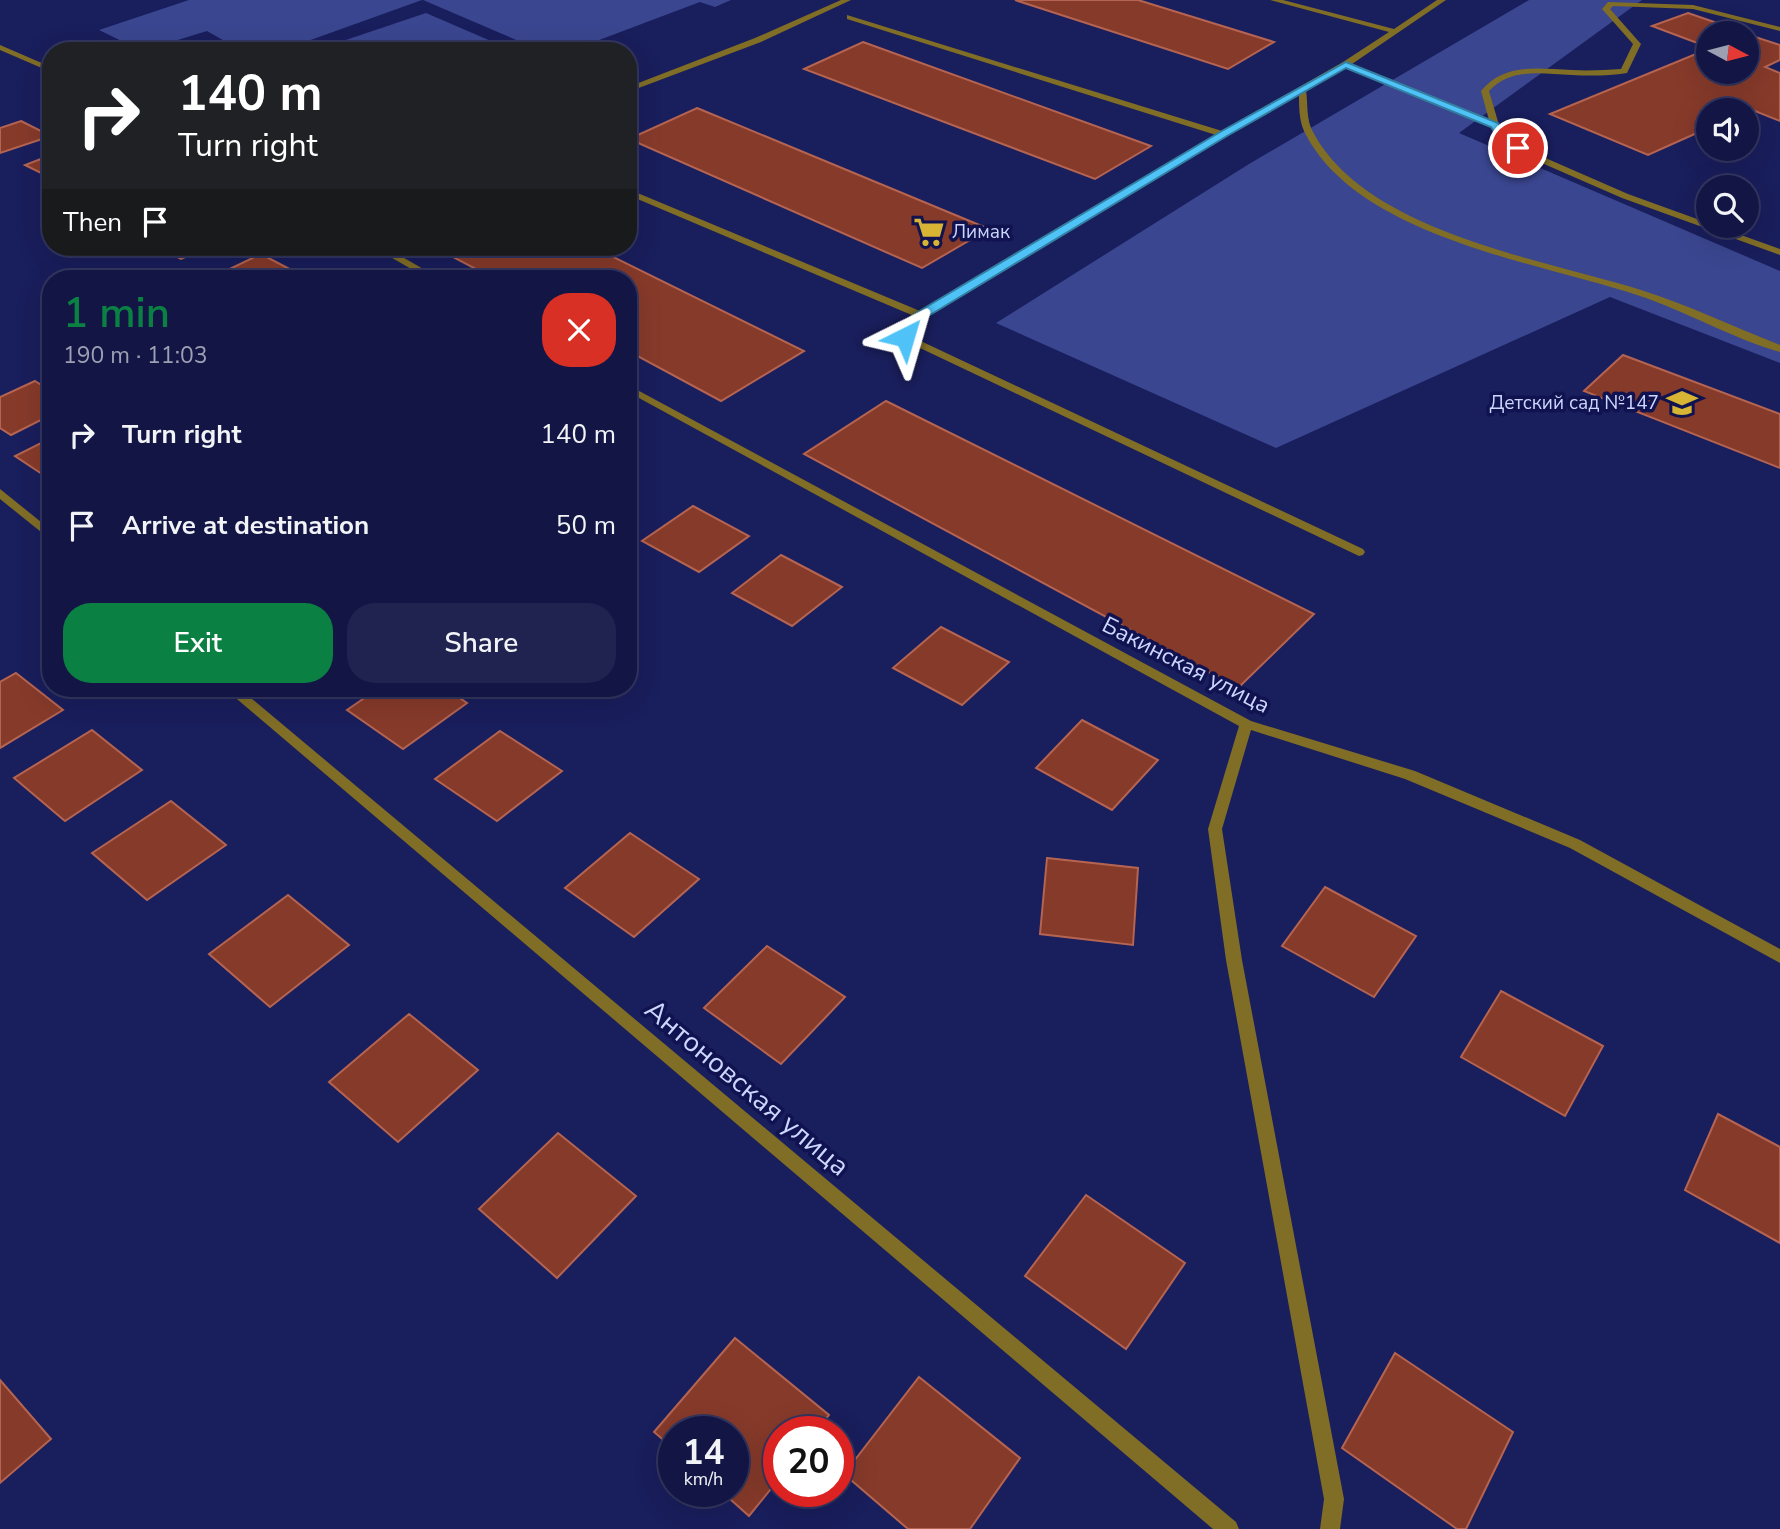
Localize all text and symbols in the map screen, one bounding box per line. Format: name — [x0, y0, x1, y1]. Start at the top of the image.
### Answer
north arrow — [1696, 21, 1759, 84]
map controls — [1696, 21, 1759, 238]
text: 140 m — [178, 60, 322, 127]
icon: right — [63, 70, 154, 161]
button: sound — [1696, 98, 1759, 161]
pin — [1488, 118, 1548, 178]
text: Turn right — [178, 124, 318, 167]
icon: arrive — [1499, 129, 1537, 167]
button: search — [1696, 175, 1759, 238]
icon: arrive — [136, 203, 174, 241]
text: Then — [63, 205, 122, 240]
supermarket icon: Лимак — [912, 215, 946, 249]
place label: Лимак — [952, 219, 1010, 245]
text: 1 min — [63, 285, 170, 342]
button: close — [542, 293, 616, 367]
position arrow — [868, 300, 942, 374]
text: 190 m · 11:03 — [63, 340, 208, 371]
school or university icon: Детский сад №147 — [1665, 386, 1699, 420]
place label: Детский сад №147 — [1489, 390, 1659, 416]
icon: right — [63, 416, 101, 454]
text: Turn right — [122, 417, 241, 452]
text: 140 m — [540, 417, 616, 452]
icon: arrive — [63, 507, 101, 545]
text: Arrive at destination — [122, 508, 369, 543]
text: 50 m — [556, 508, 616, 543]
button: Exit — [63, 603, 333, 683]
button: Share — [347, 603, 616, 683]
street label: Бакинская улица — [1097, 609, 1275, 721]
street label: Антоновская улица — [637, 991, 857, 1185]
speed limit sign: 20 — [763, 1416, 854, 1507]
text: 14 — [682, 1429, 725, 1476]
text: km/h — [684, 1467, 723, 1491]

